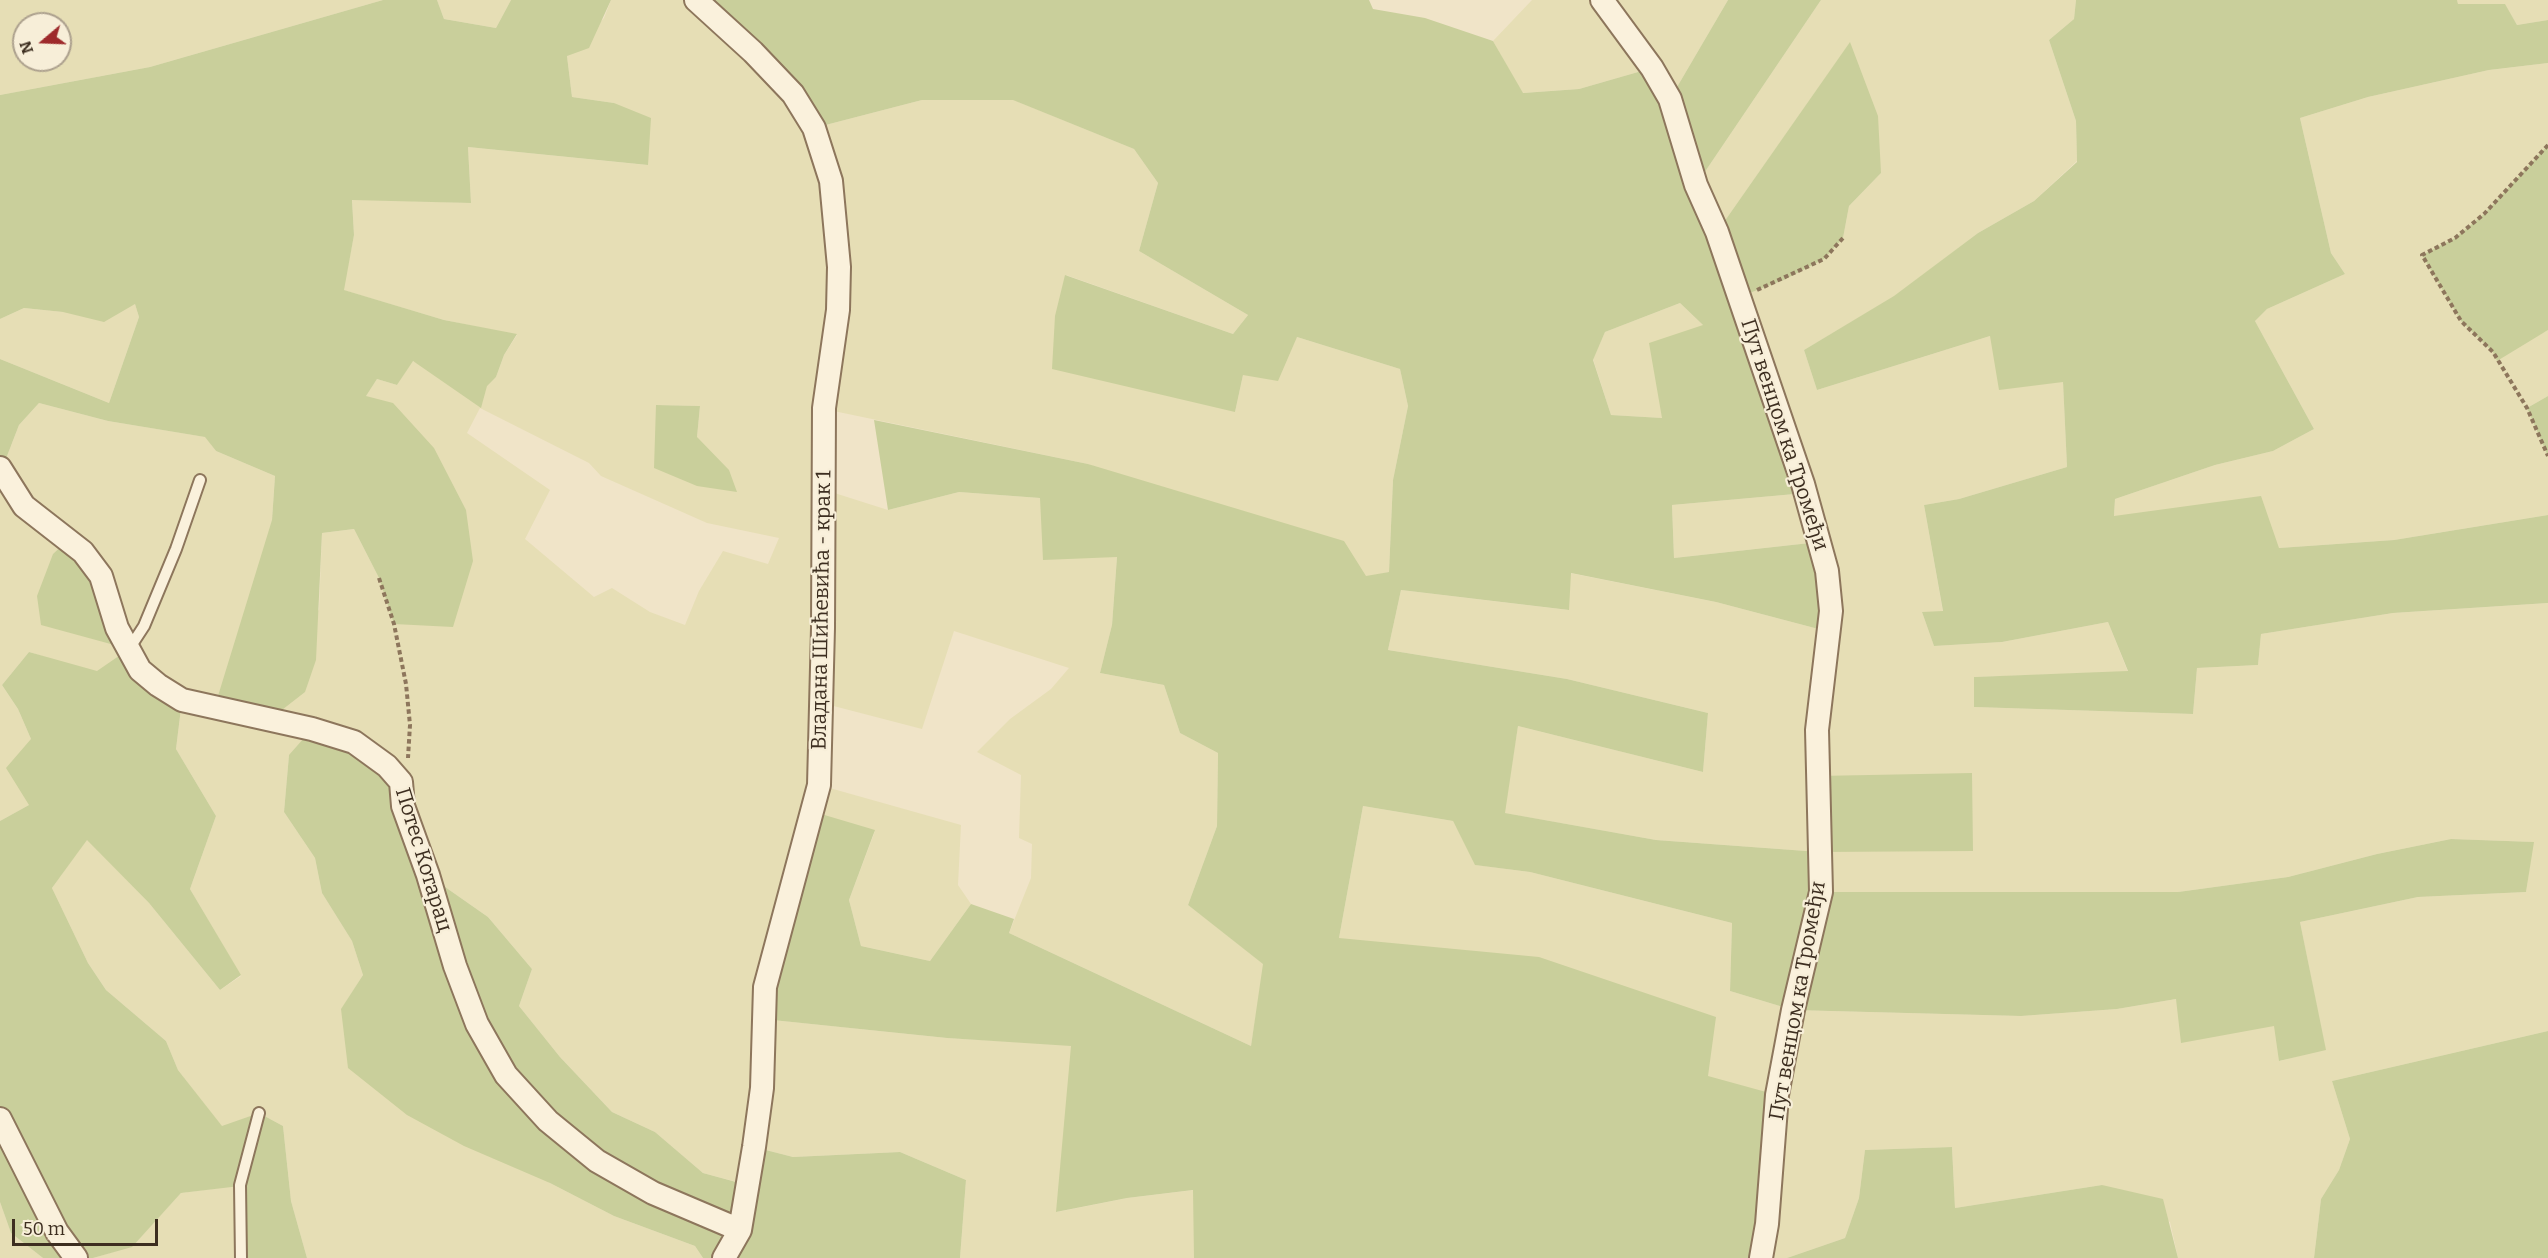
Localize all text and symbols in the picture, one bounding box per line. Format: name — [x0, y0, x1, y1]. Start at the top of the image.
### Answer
north arrow — [12, 12, 72, 72]
text: N — [15, 38, 37, 56]
street label: Пут венцом ка Тромеђи — [1735, 316, 1833, 554]
street label: Владана Шићевића - крак 1 — [807, 470, 837, 750]
street label: Потес Котарац — [389, 785, 457, 935]
street label: Пут венцом ка Тромеђи — [1765, 879, 1831, 1123]
scale bar — [15, 1207, 160, 1245]
text: 50 m — [23, 1218, 65, 1240]

